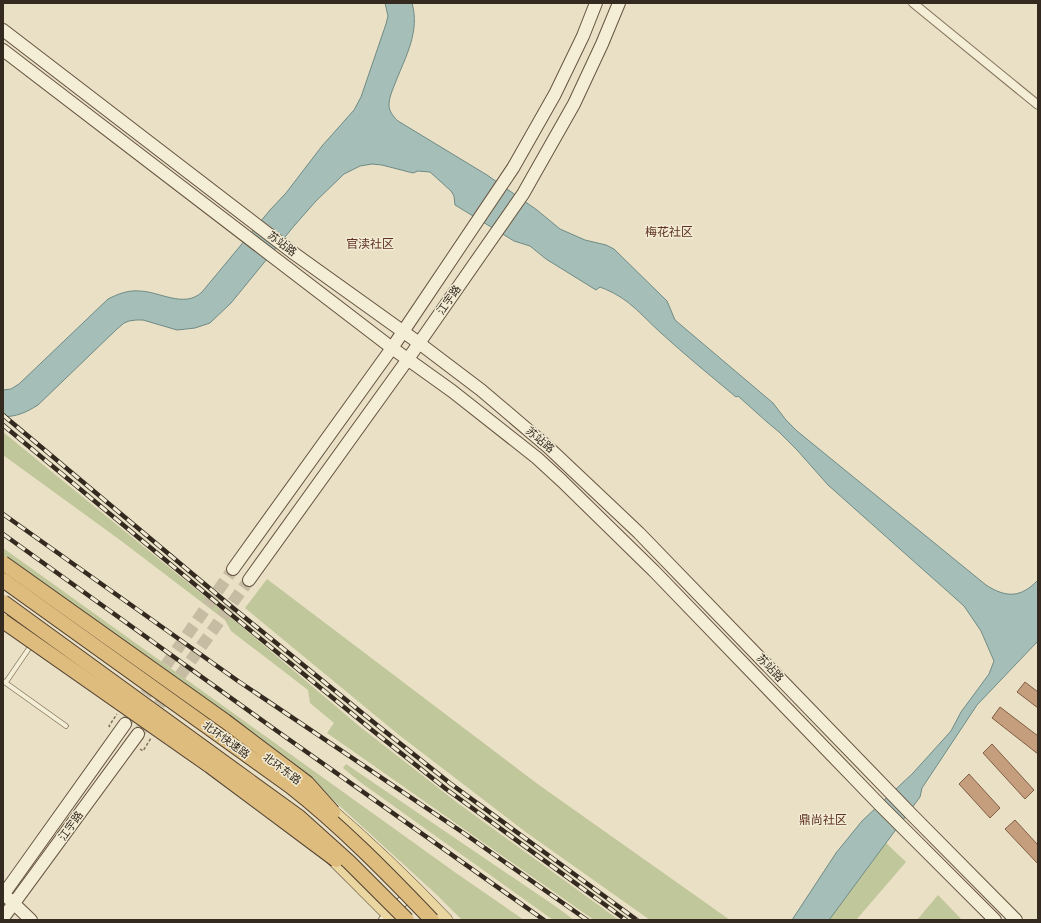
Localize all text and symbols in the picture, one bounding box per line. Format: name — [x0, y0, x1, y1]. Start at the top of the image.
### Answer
district label: 梅花社区 — [645, 225, 693, 239]
street label: 苏站路 — [265, 229, 299, 259]
district label: 官渎社区 — [346, 237, 394, 251]
street label: 江宇路 — [434, 283, 464, 317]
street label: 苏站路 — [523, 424, 557, 456]
street label: 苏站路 — [754, 652, 786, 684]
street label: 北环快速路 — [200, 719, 252, 761]
street label: 北环东路 — [261, 751, 303, 787]
street label: 江宇路 — [56, 809, 86, 843]
district label: 鼎尚社区 — [799, 813, 847, 827]

